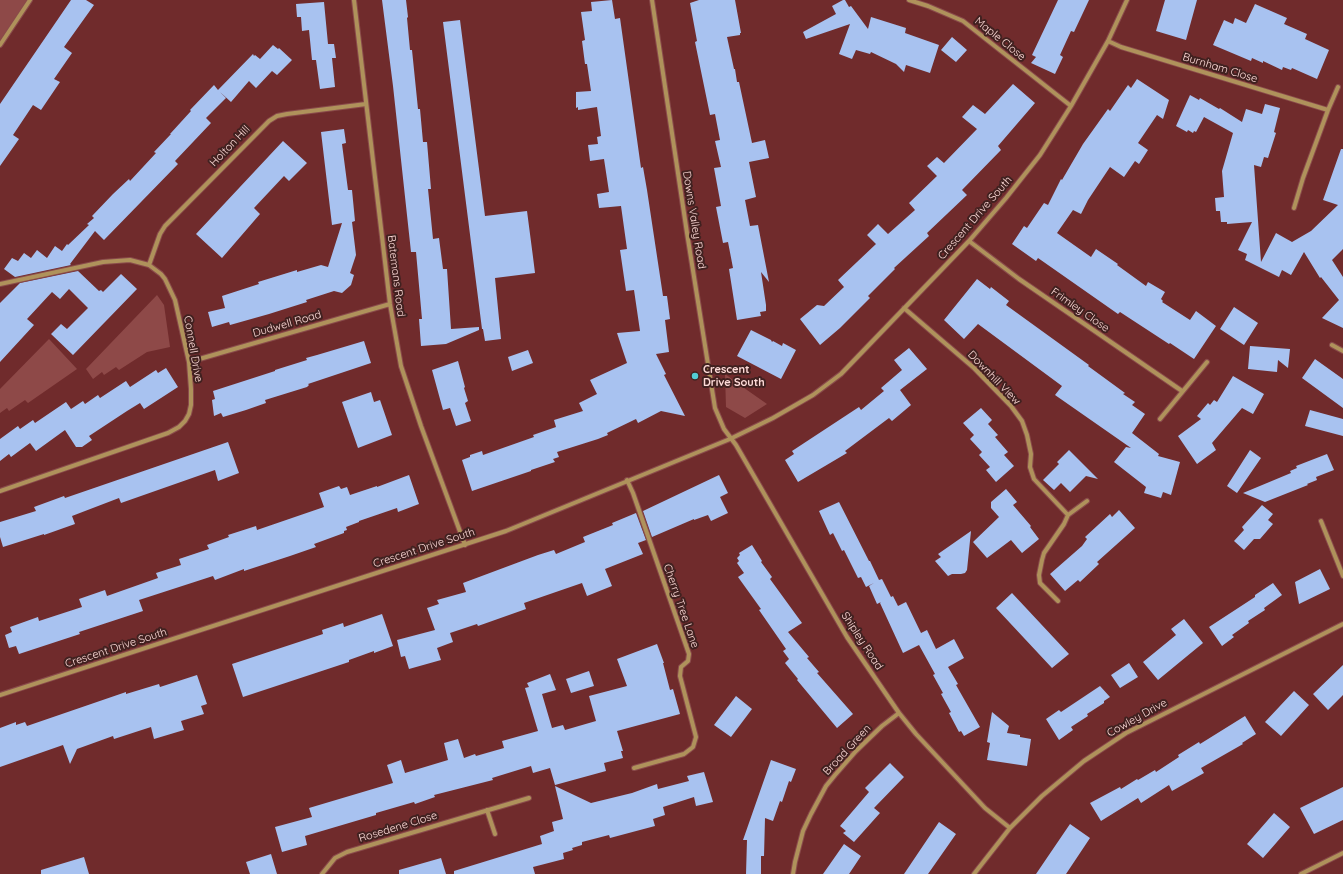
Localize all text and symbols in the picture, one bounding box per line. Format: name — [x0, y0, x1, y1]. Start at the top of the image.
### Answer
street label: Maple Close — [972, 14, 1028, 64]
street label: Burnham Close — [1181, 50, 1259, 86]
street label: Holton Hill — [207, 123, 253, 169]
street label: Downs Valley Road — [680, 170, 708, 270]
street label: Crescent Drive South — [935, 174, 1015, 262]
street label: Batemans Road — [384, 234, 408, 318]
street label: Frimley Close — [1048, 285, 1112, 335]
street label: Dudwell Road — [251, 308, 323, 340]
street label: Connell Drive — [181, 315, 205, 383]
street label: Downhill View — [965, 348, 1023, 408]
place label: Crescent Drive South — [703, 363, 765, 389]
marker: Crescent Drive South — [690, 371, 700, 381]
street label: Crescent Drive South — [372, 525, 476, 571]
street label: Cherry Tree Lane — [660, 562, 702, 650]
street label: Shipley Road — [838, 609, 886, 673]
street label: Crescent Drive South — [64, 625, 168, 671]
street label: Cowley Drive — [1105, 696, 1169, 740]
street label: Broad Green — [820, 722, 874, 778]
street label: Rosedene Close — [357, 809, 439, 845]

